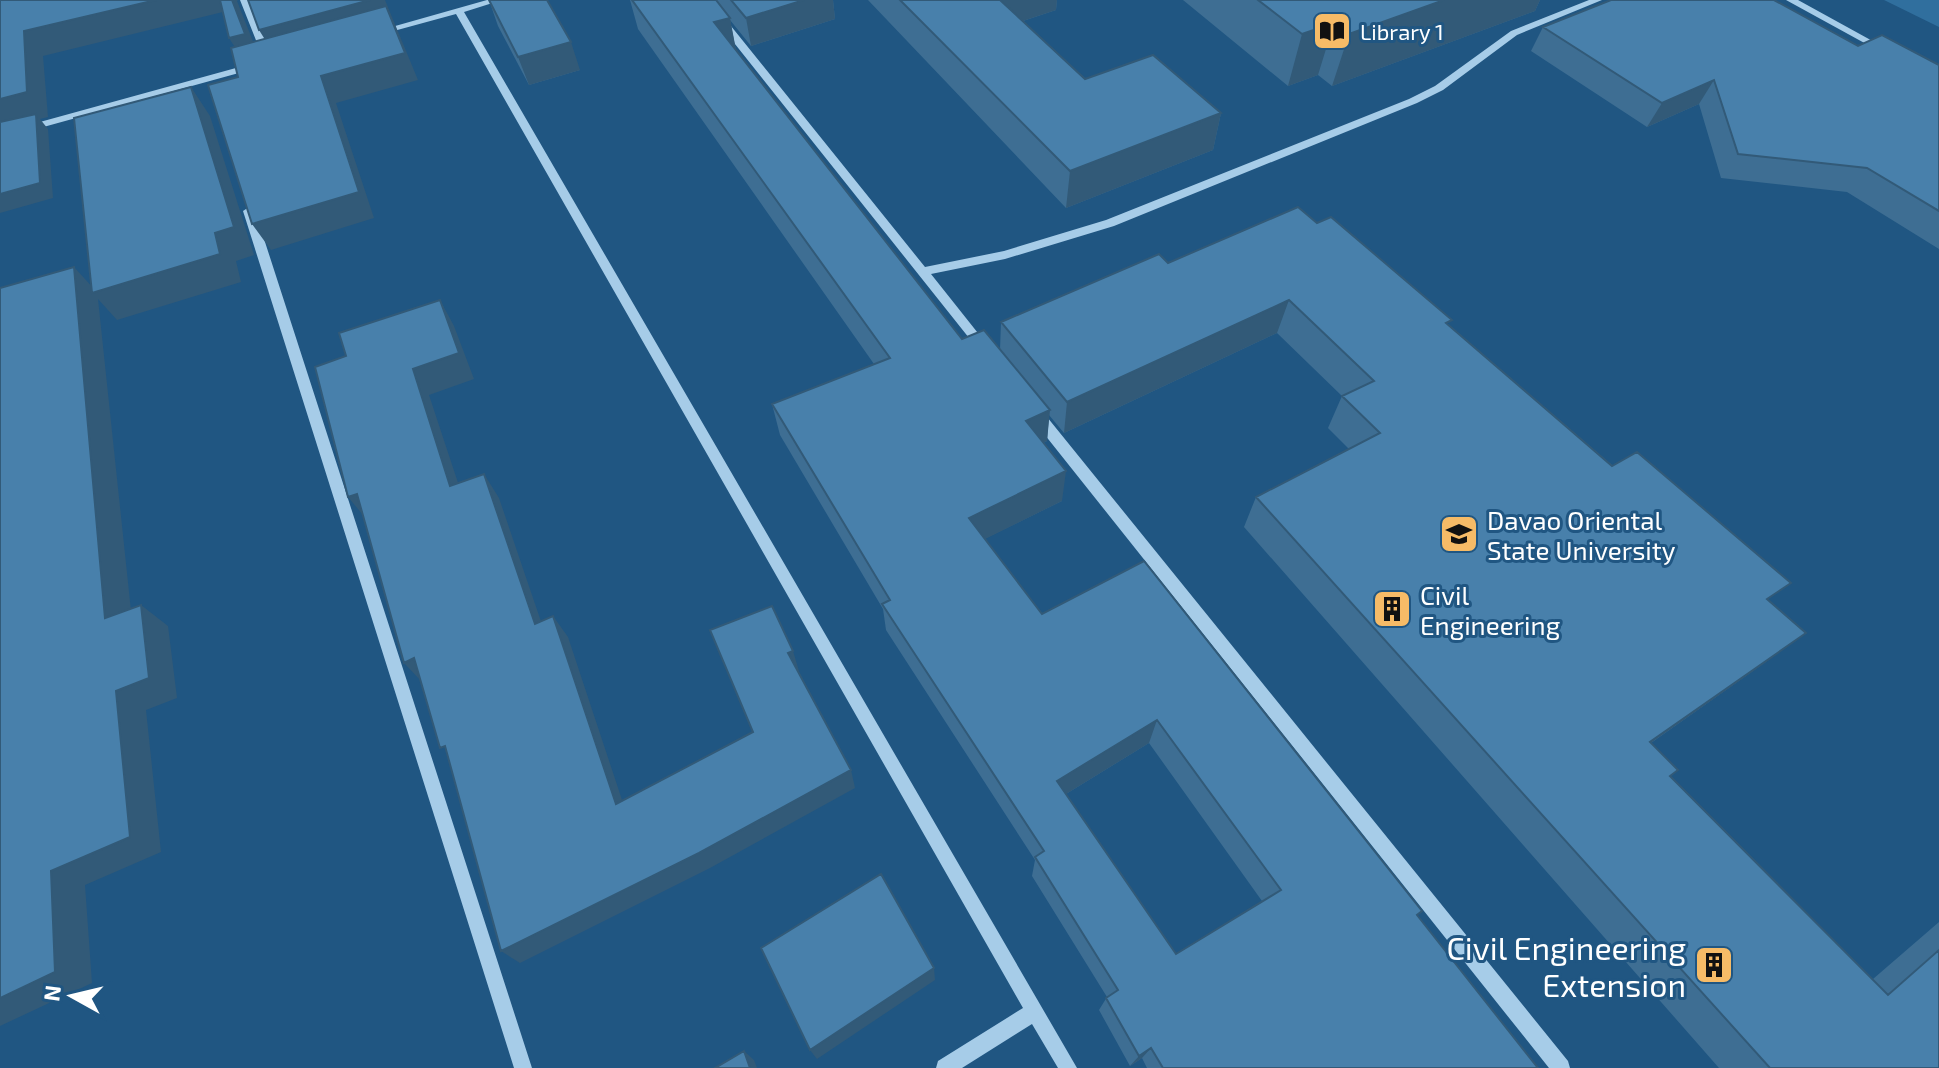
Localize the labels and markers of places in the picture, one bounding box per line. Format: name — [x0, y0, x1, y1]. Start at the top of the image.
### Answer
library icon: Library 1 — [1311, 10, 1353, 52]
place label: Library 1 — [1360, 18, 1444, 44]
place label: Davao Oriental State University — [1487, 504, 1676, 565]
school or university icon: Davao Oriental State University — [1438, 513, 1480, 555]
place label: Civil Engineering — [1420, 579, 1560, 640]
building icon: Civil Engineering — [1371, 588, 1413, 630]
place label: Civil Engineering Extension — [1447, 928, 1686, 1003]
building icon: Civil Engineering Extension — [1693, 944, 1735, 986]

